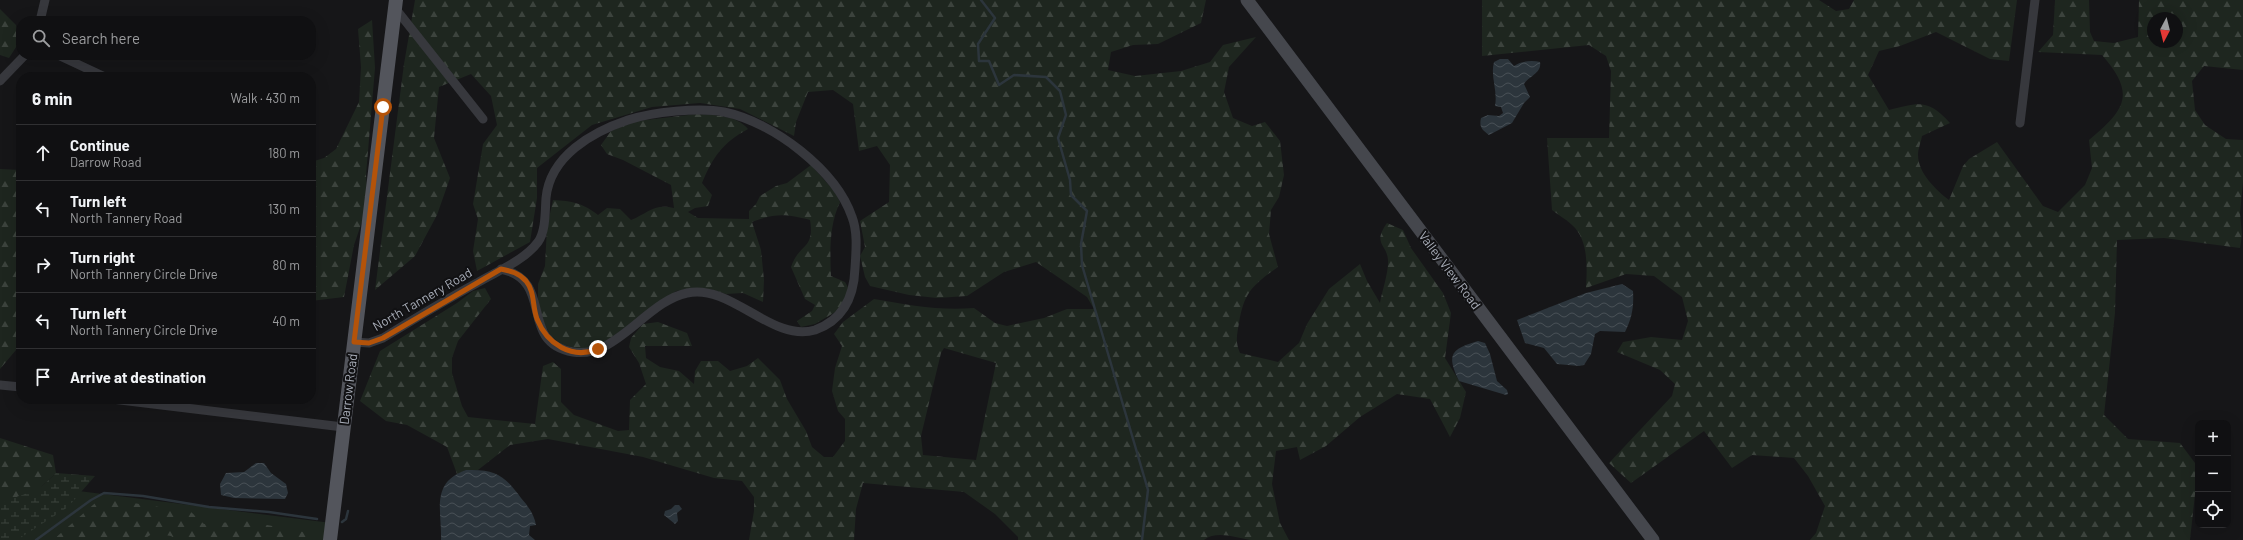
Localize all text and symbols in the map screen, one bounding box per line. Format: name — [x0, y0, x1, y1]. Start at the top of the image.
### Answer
north arrow — [2147, 12, 2183, 48]
search box — [16, 16, 316, 60]
icon: search — [30, 27, 52, 49]
text: Search here — [62, 29, 140, 47]
text: 6 min — [32, 88, 72, 108]
text: Walk · 430 m — [231, 90, 300, 106]
route start — [374, 98, 392, 116]
text: Continue — [70, 136, 130, 154]
icon: ahead — [32, 142, 54, 164]
text: 180 m — [268, 145, 300, 161]
text: Darrow Road — [70, 154, 142, 170]
text: Turn left — [70, 192, 126, 210]
icon: left — [32, 198, 54, 220]
text: 130 m — [268, 201, 300, 217]
text: North Tannery Road — [70, 210, 182, 226]
street label: Valley View Road — [1415, 228, 1485, 312]
text: Turn right — [70, 248, 135, 266]
icon: right — [32, 254, 54, 276]
text: 80 m — [273, 257, 300, 273]
street label: North Tannery Road — [369, 264, 475, 334]
text: North Tannery Circle Drive — [70, 266, 218, 282]
text: Turn left — [70, 304, 126, 322]
icon: left — [32, 310, 54, 332]
text: 40 m — [272, 313, 300, 329]
text: North Tannery Circle Drive — [70, 322, 218, 338]
route end — [589, 340, 607, 358]
street label: Darrow Road — [336, 353, 360, 425]
icon: arrive — [32, 366, 54, 388]
text: Arrive at destination — [70, 368, 206, 386]
map controls — [2195, 420, 2231, 528]
button: + — [2195, 420, 2231, 456]
button: − — [2195, 456, 2231, 492]
button: locate — [2195, 492, 2231, 528]

